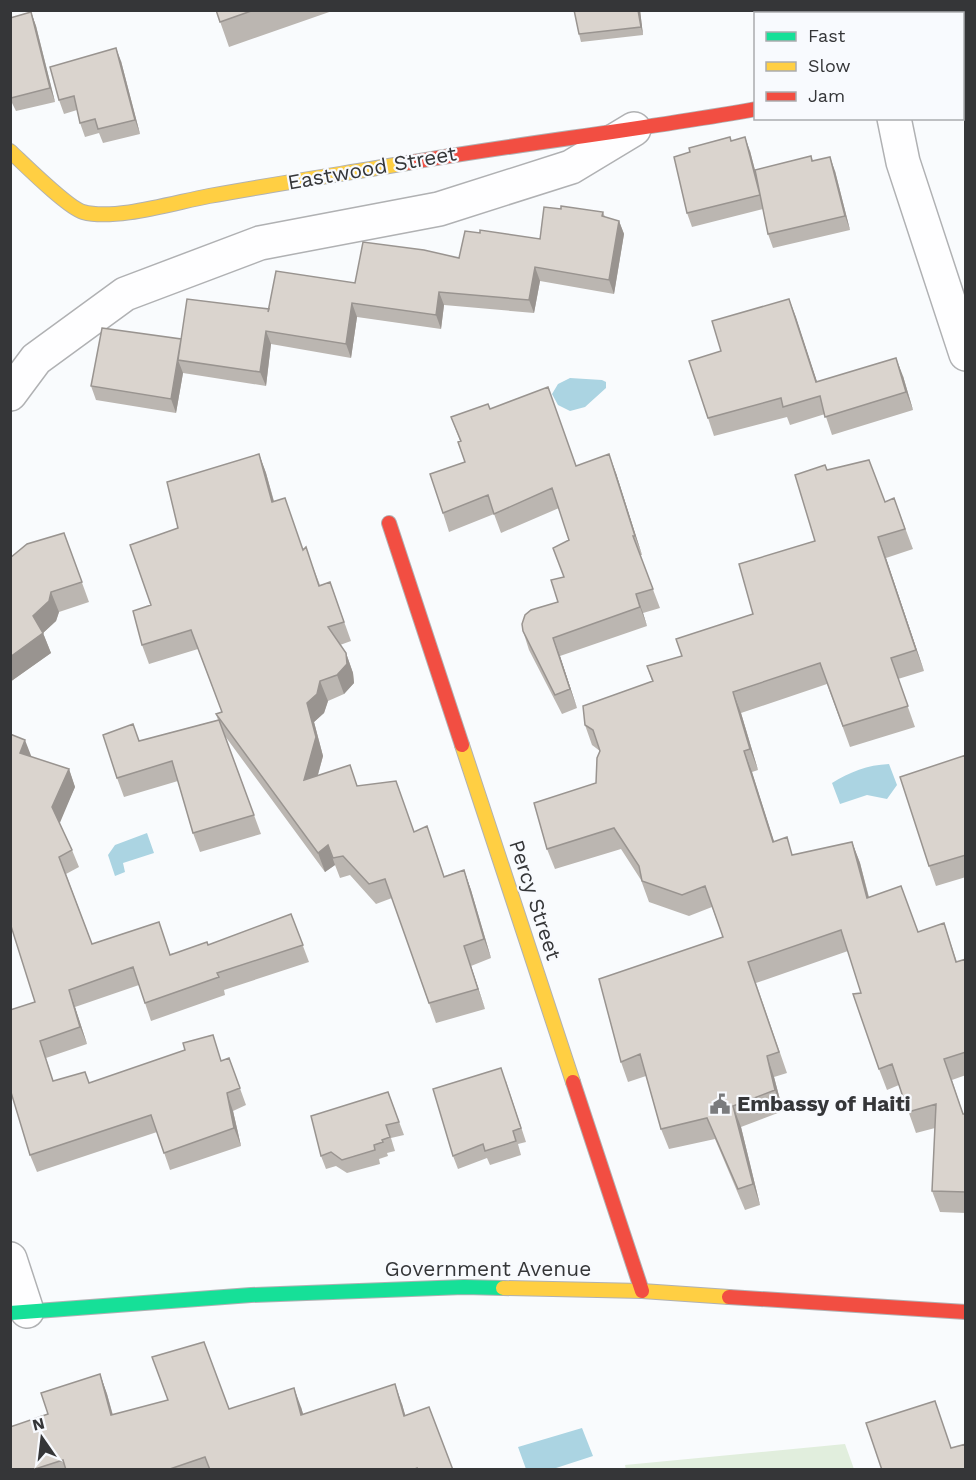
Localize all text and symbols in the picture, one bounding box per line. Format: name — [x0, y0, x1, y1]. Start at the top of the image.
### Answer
legend — [754, 12, 964, 120]
text: Fast — [808, 25, 846, 46]
text: Slow — [808, 55, 851, 76]
text: Jam — [808, 85, 845, 106]
street label: Eastwood Street — [285, 140, 459, 195]
street label: Percy Street — [504, 837, 567, 963]
place label: Embassy of Haiti — [737, 1091, 911, 1116]
public building icon: Embassy of Haiti — [708, 1092, 732, 1116]
street label: Government Avenue — [385, 1256, 591, 1281]
north arrow — [12, 1408, 72, 1468]
text: N — [30, 1413, 47, 1435]

